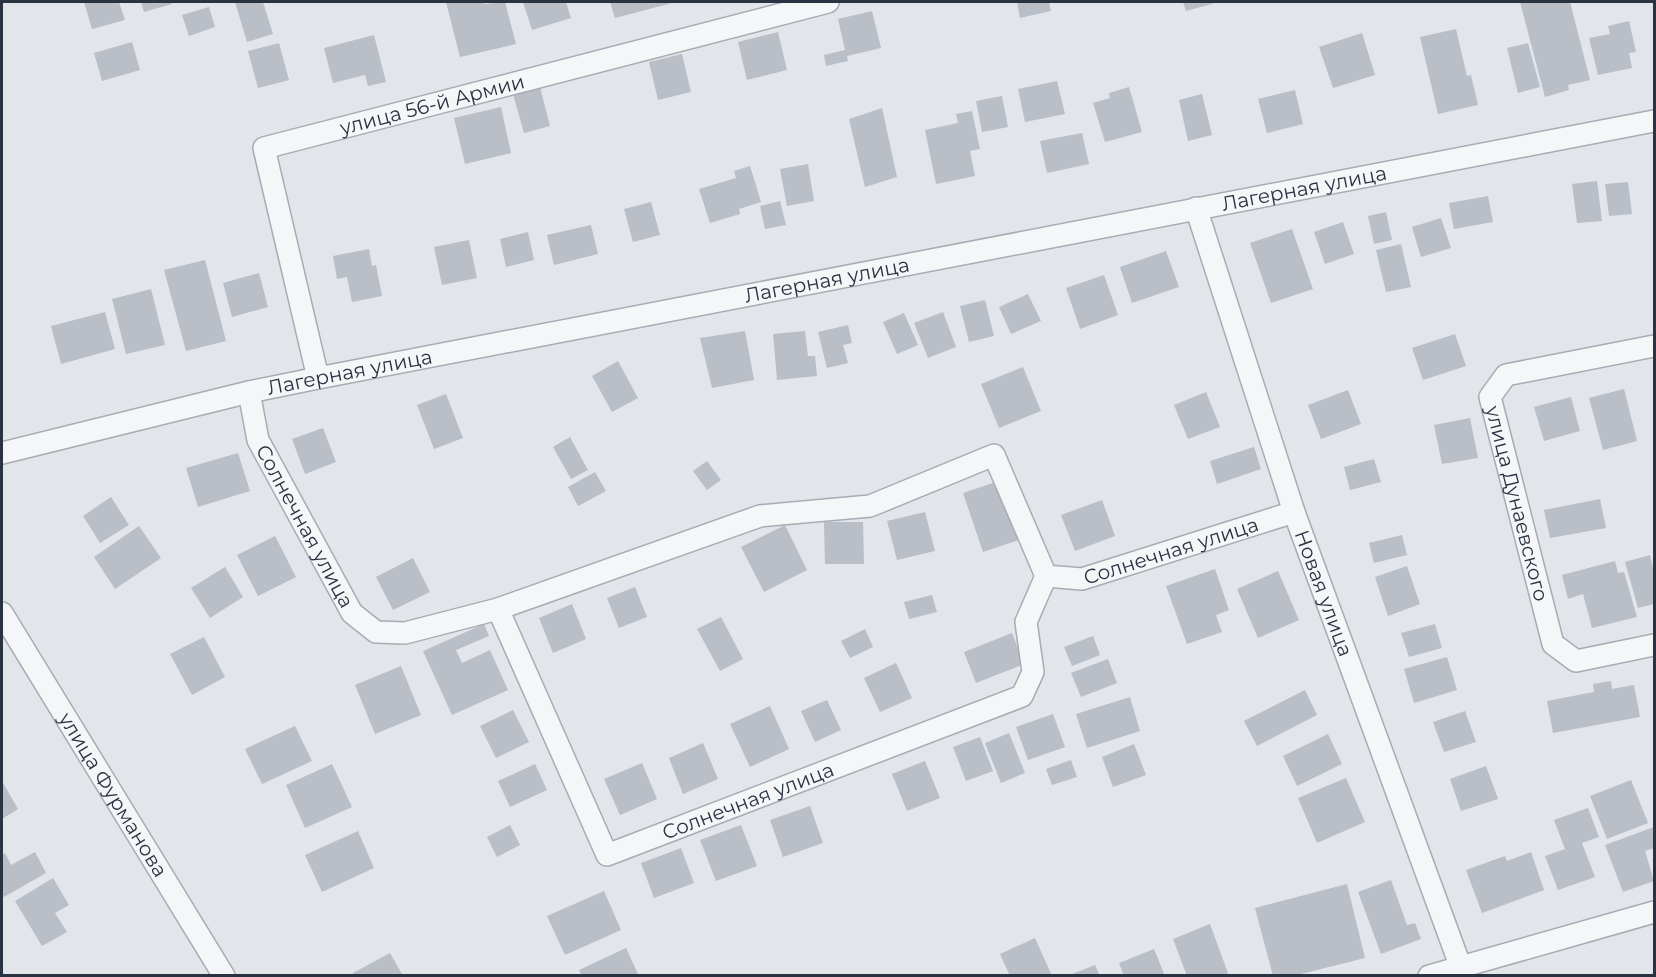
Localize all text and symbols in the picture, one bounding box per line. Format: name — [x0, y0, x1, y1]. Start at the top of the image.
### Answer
street label: улица 56-й Армии — [336, 69, 527, 140]
street label: Лагерная улица — [1220, 161, 1389, 216]
street label: Лагерная улица — [742, 253, 911, 308]
street label: Лагерная улица — [265, 344, 434, 400]
street label: улица Дунаевского — [1480, 402, 1554, 604]
street label: Солнечная улица — [251, 441, 359, 612]
street label: Солнечная улица — [1080, 512, 1261, 590]
street label: Новая улица — [1290, 527, 1358, 660]
street label: улица Фурманова — [53, 707, 173, 881]
street label: Солнечная улица — [659, 757, 837, 845]

